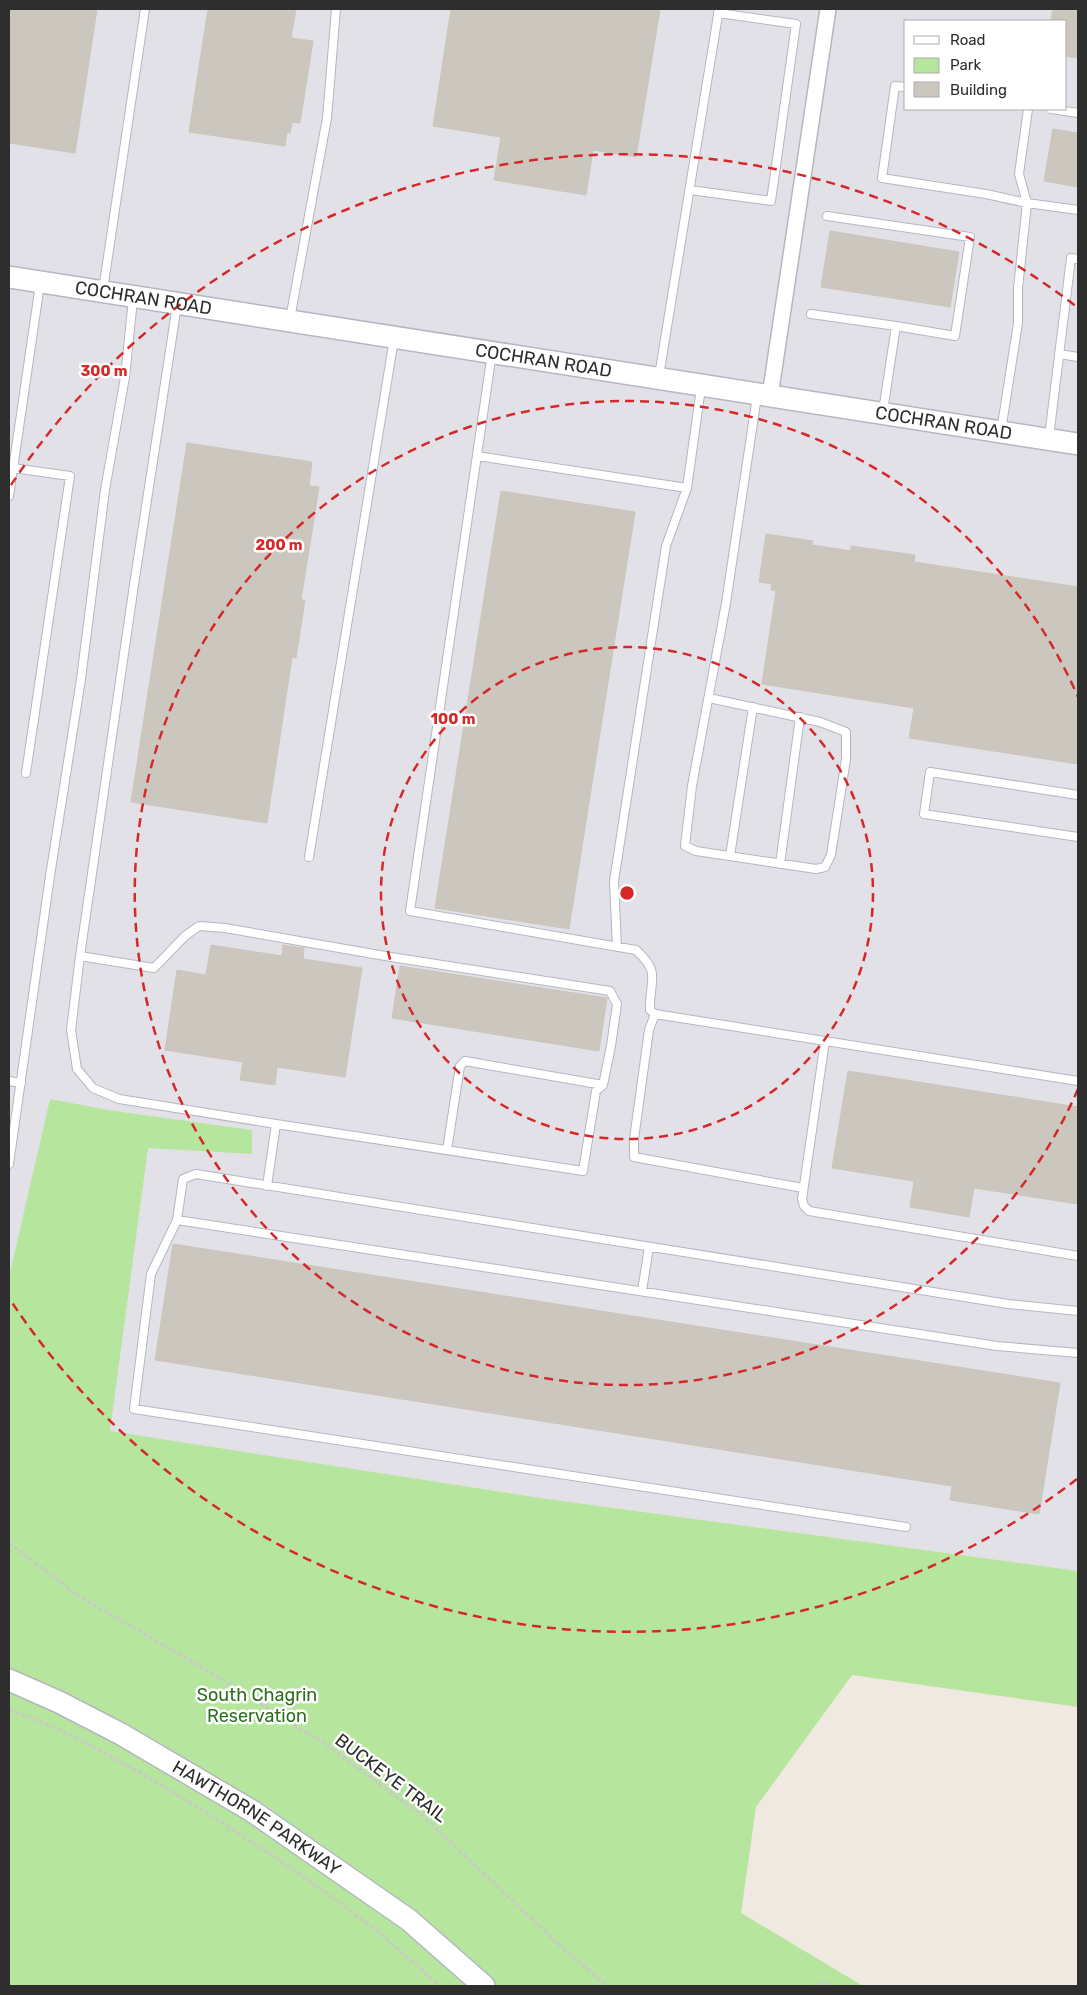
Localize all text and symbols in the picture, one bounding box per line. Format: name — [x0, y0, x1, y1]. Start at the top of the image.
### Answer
legend — [904, 20, 1067, 110]
text: Road — [950, 31, 986, 49]
text: Park — [950, 56, 981, 74]
text: Building — [950, 81, 1007, 99]
street label: COCHRAN ROAD — [73, 276, 213, 320]
street label: COCHRAN ROAD — [474, 339, 613, 382]
text: 300 m — [80, 362, 128, 380]
street label: COCHRAN ROAD — [874, 401, 1014, 445]
text: 200 m — [255, 536, 303, 554]
text: 100 m — [431, 710, 475, 728]
centre of rings — [618, 884, 636, 902]
park label: South Chagrin Reservation — [197, 1684, 317, 1727]
street label: BUCKEYE TRAIL — [331, 1729, 451, 1827]
street label: HAWTHORNE PARKWAY — [169, 1756, 345, 1880]

